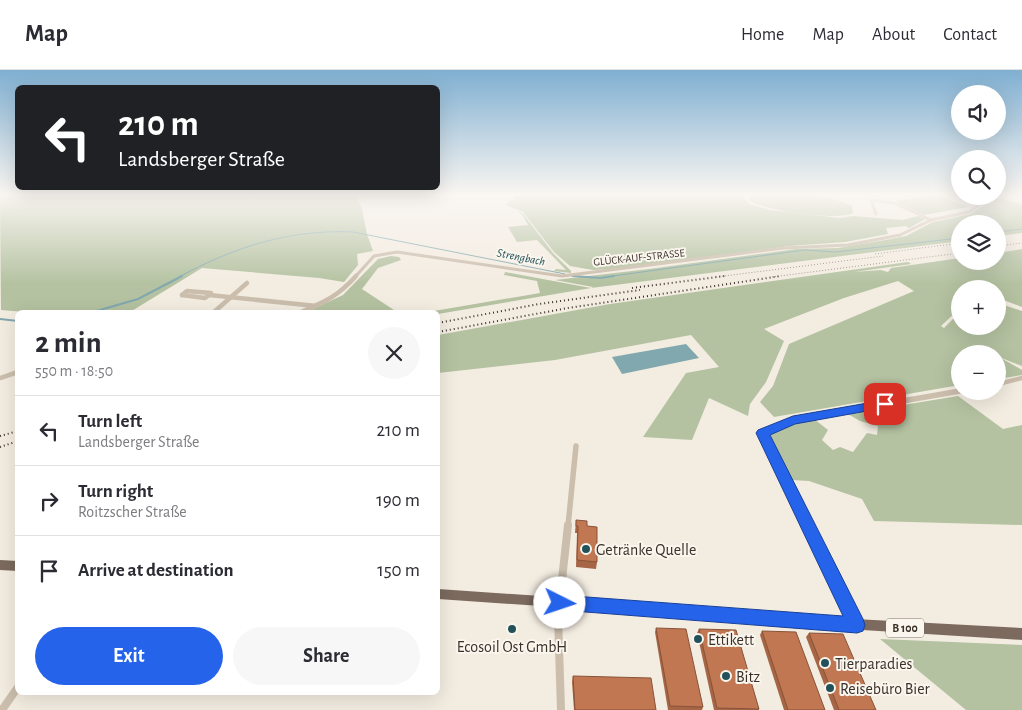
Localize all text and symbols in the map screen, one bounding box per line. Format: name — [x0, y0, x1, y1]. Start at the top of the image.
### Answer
text: Map — [25, 22, 68, 46]
text: Home — [741, 26, 784, 44]
text: Map — [812, 26, 844, 44]
text: About — [872, 26, 915, 44]
text: Contact — [943, 26, 997, 44]
map controls — [951, 85, 1006, 400]
button: sound — [951, 85, 1006, 140]
icon: left — [35, 105, 100, 170]
text: 210 m — [118, 107, 199, 142]
text: Landsberger Straße — [118, 148, 285, 170]
button: search — [951, 150, 1006, 205]
button: layers — [951, 215, 1006, 270]
water label: Strengbach — [496, 246, 546, 268]
street label: GLÜCK-AUF-STRASSE — [593, 247, 686, 268]
button: + — [951, 280, 1006, 335]
button: close — [368, 327, 420, 379]
text: 2 min — [35, 328, 102, 358]
button: − — [951, 345, 1006, 400]
text: 550 m · 18:50 — [35, 363, 113, 379]
pin — [864, 383, 906, 425]
icon: arrive — [871, 390, 899, 418]
text: Turn left — [78, 412, 142, 431]
icon: left — [35, 417, 63, 445]
text: 210 m — [376, 421, 420, 440]
text: Landsberger Straße — [78, 434, 199, 450]
text: Turn right — [78, 482, 153, 501]
icon: right — [35, 487, 63, 515]
text: 190 m — [376, 491, 420, 510]
text: Roitzscher Straße — [78, 504, 187, 520]
place label: Getränke Quelle — [596, 542, 696, 559]
marker: Getränke Quelle — [580, 543, 592, 555]
icon: arrive — [35, 557, 63, 585]
text: Arrive at destination — [78, 561, 234, 580]
text: 150 m — [377, 561, 420, 580]
position arrow — [533, 576, 585, 628]
road number: B 100 — [886, 618, 924, 638]
marker: Ecosoil Ost GmbH — [506, 623, 518, 635]
button: Exit — [35, 627, 223, 685]
button: Share — [233, 627, 420, 685]
place label: Ettikett — [708, 632, 754, 648]
marker: Ettikett — [692, 633, 704, 645]
place label: Ecosoil Ost GmbH — [457, 639, 567, 655]
place label: Tierparadies — [835, 656, 913, 672]
marker: Tierparadies — [819, 657, 831, 669]
place label: Bitz — [736, 669, 761, 685]
marker: Bitz — [720, 670, 732, 682]
place label: Reisebüro Bier — [840, 681, 931, 697]
marker: Reisebüro Bier — [824, 682, 836, 694]

